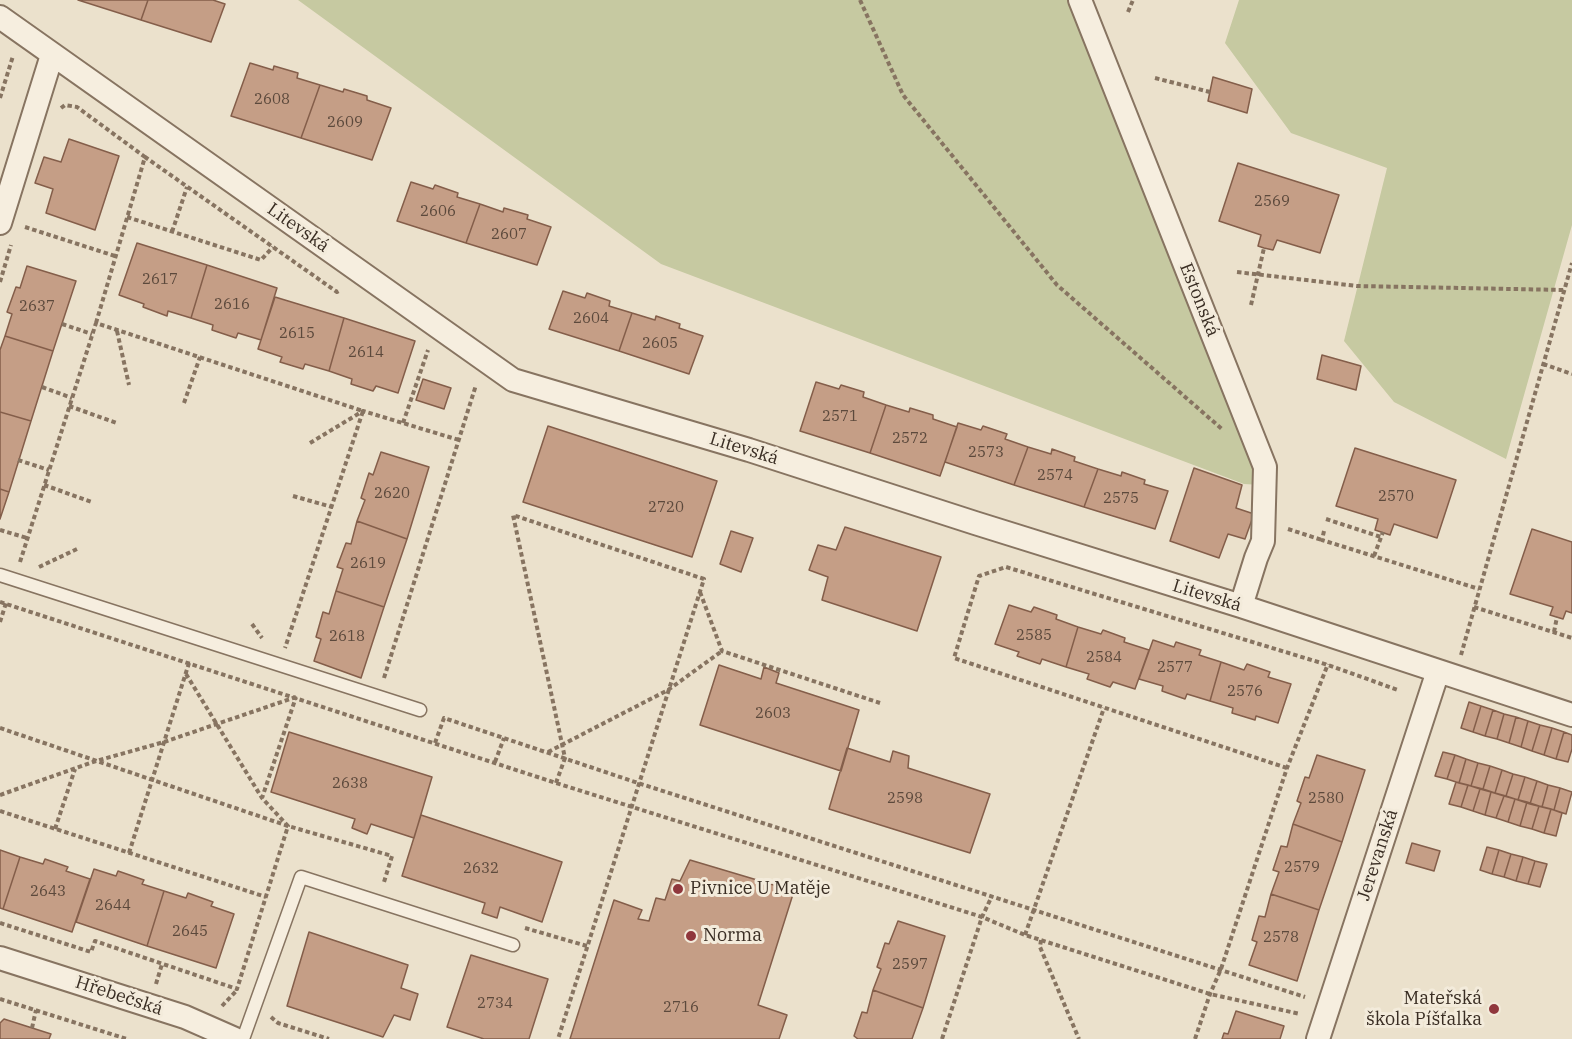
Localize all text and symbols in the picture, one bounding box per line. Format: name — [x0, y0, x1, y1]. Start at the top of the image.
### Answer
house number: 2608 — [254, 91, 290, 109]
house number: 2609 — [327, 114, 363, 132]
house number: 2569 — [1254, 193, 1290, 211]
street label: Litevská — [263, 199, 333, 257]
house number: 2606 — [420, 203, 456, 221]
house number: 2607 — [491, 226, 527, 244]
street label: Estonská — [1175, 260, 1223, 340]
house number: 2617 — [142, 271, 178, 289]
house number: 2616 — [214, 296, 250, 314]
house number: 2637 — [19, 298, 55, 316]
house number: 2604 — [573, 310, 609, 328]
house number: 2615 — [279, 325, 315, 343]
house number: 2605 — [642, 335, 678, 353]
house number: 2614 — [348, 344, 384, 362]
house number: 2571 — [822, 408, 858, 426]
street label: Litevská — [707, 428, 781, 470]
house number: 2572 — [892, 430, 928, 448]
house number: 2573 — [968, 444, 1004, 462]
house number: 2574 — [1037, 467, 1073, 485]
house number: 2620 — [374, 485, 410, 503]
house number: 2570 — [1378, 488, 1414, 506]
house number: 2575 — [1103, 490, 1139, 508]
house number: 2720 — [648, 499, 684, 517]
house number: 2619 — [350, 555, 386, 573]
street label: Litevská — [1170, 575, 1244, 617]
house number: 2585 — [1016, 627, 1052, 645]
house number: 2618 — [329, 628, 365, 646]
house number: 2584 — [1086, 649, 1122, 667]
house number: 2577 — [1157, 659, 1193, 677]
house number: 2576 — [1227, 683, 1263, 701]
house number: 2603 — [755, 705, 791, 723]
house number: 2638 — [332, 775, 368, 793]
house number: 2598 — [887, 790, 923, 808]
house number: 2580 — [1308, 790, 1344, 808]
street label: Jerevanská — [1353, 806, 1403, 904]
house number: 2579 — [1284, 859, 1320, 877]
house number: 2632 — [463, 860, 499, 878]
place label: Pivnice U Matěje — [690, 878, 830, 900]
marker: Pivnice U Matěje — [671, 882, 685, 896]
house number: 2643 — [30, 883, 66, 901]
house number: 2644 — [95, 897, 131, 915]
house number: 2645 — [172, 923, 208, 941]
place label: Norma — [703, 925, 762, 947]
marker: Norma — [684, 929, 698, 943]
house number: 2578 — [1263, 929, 1299, 947]
house number: 2597 — [892, 956, 928, 974]
street label: Hřebečská — [72, 972, 166, 1020]
place label: Mateřská škola Píšťalka — [1366, 988, 1482, 1030]
house number: 2734 — [477, 995, 513, 1013]
house number: 2716 — [663, 999, 699, 1017]
marker: Mateřská škola Píšťalka — [1487, 1002, 1501, 1016]

